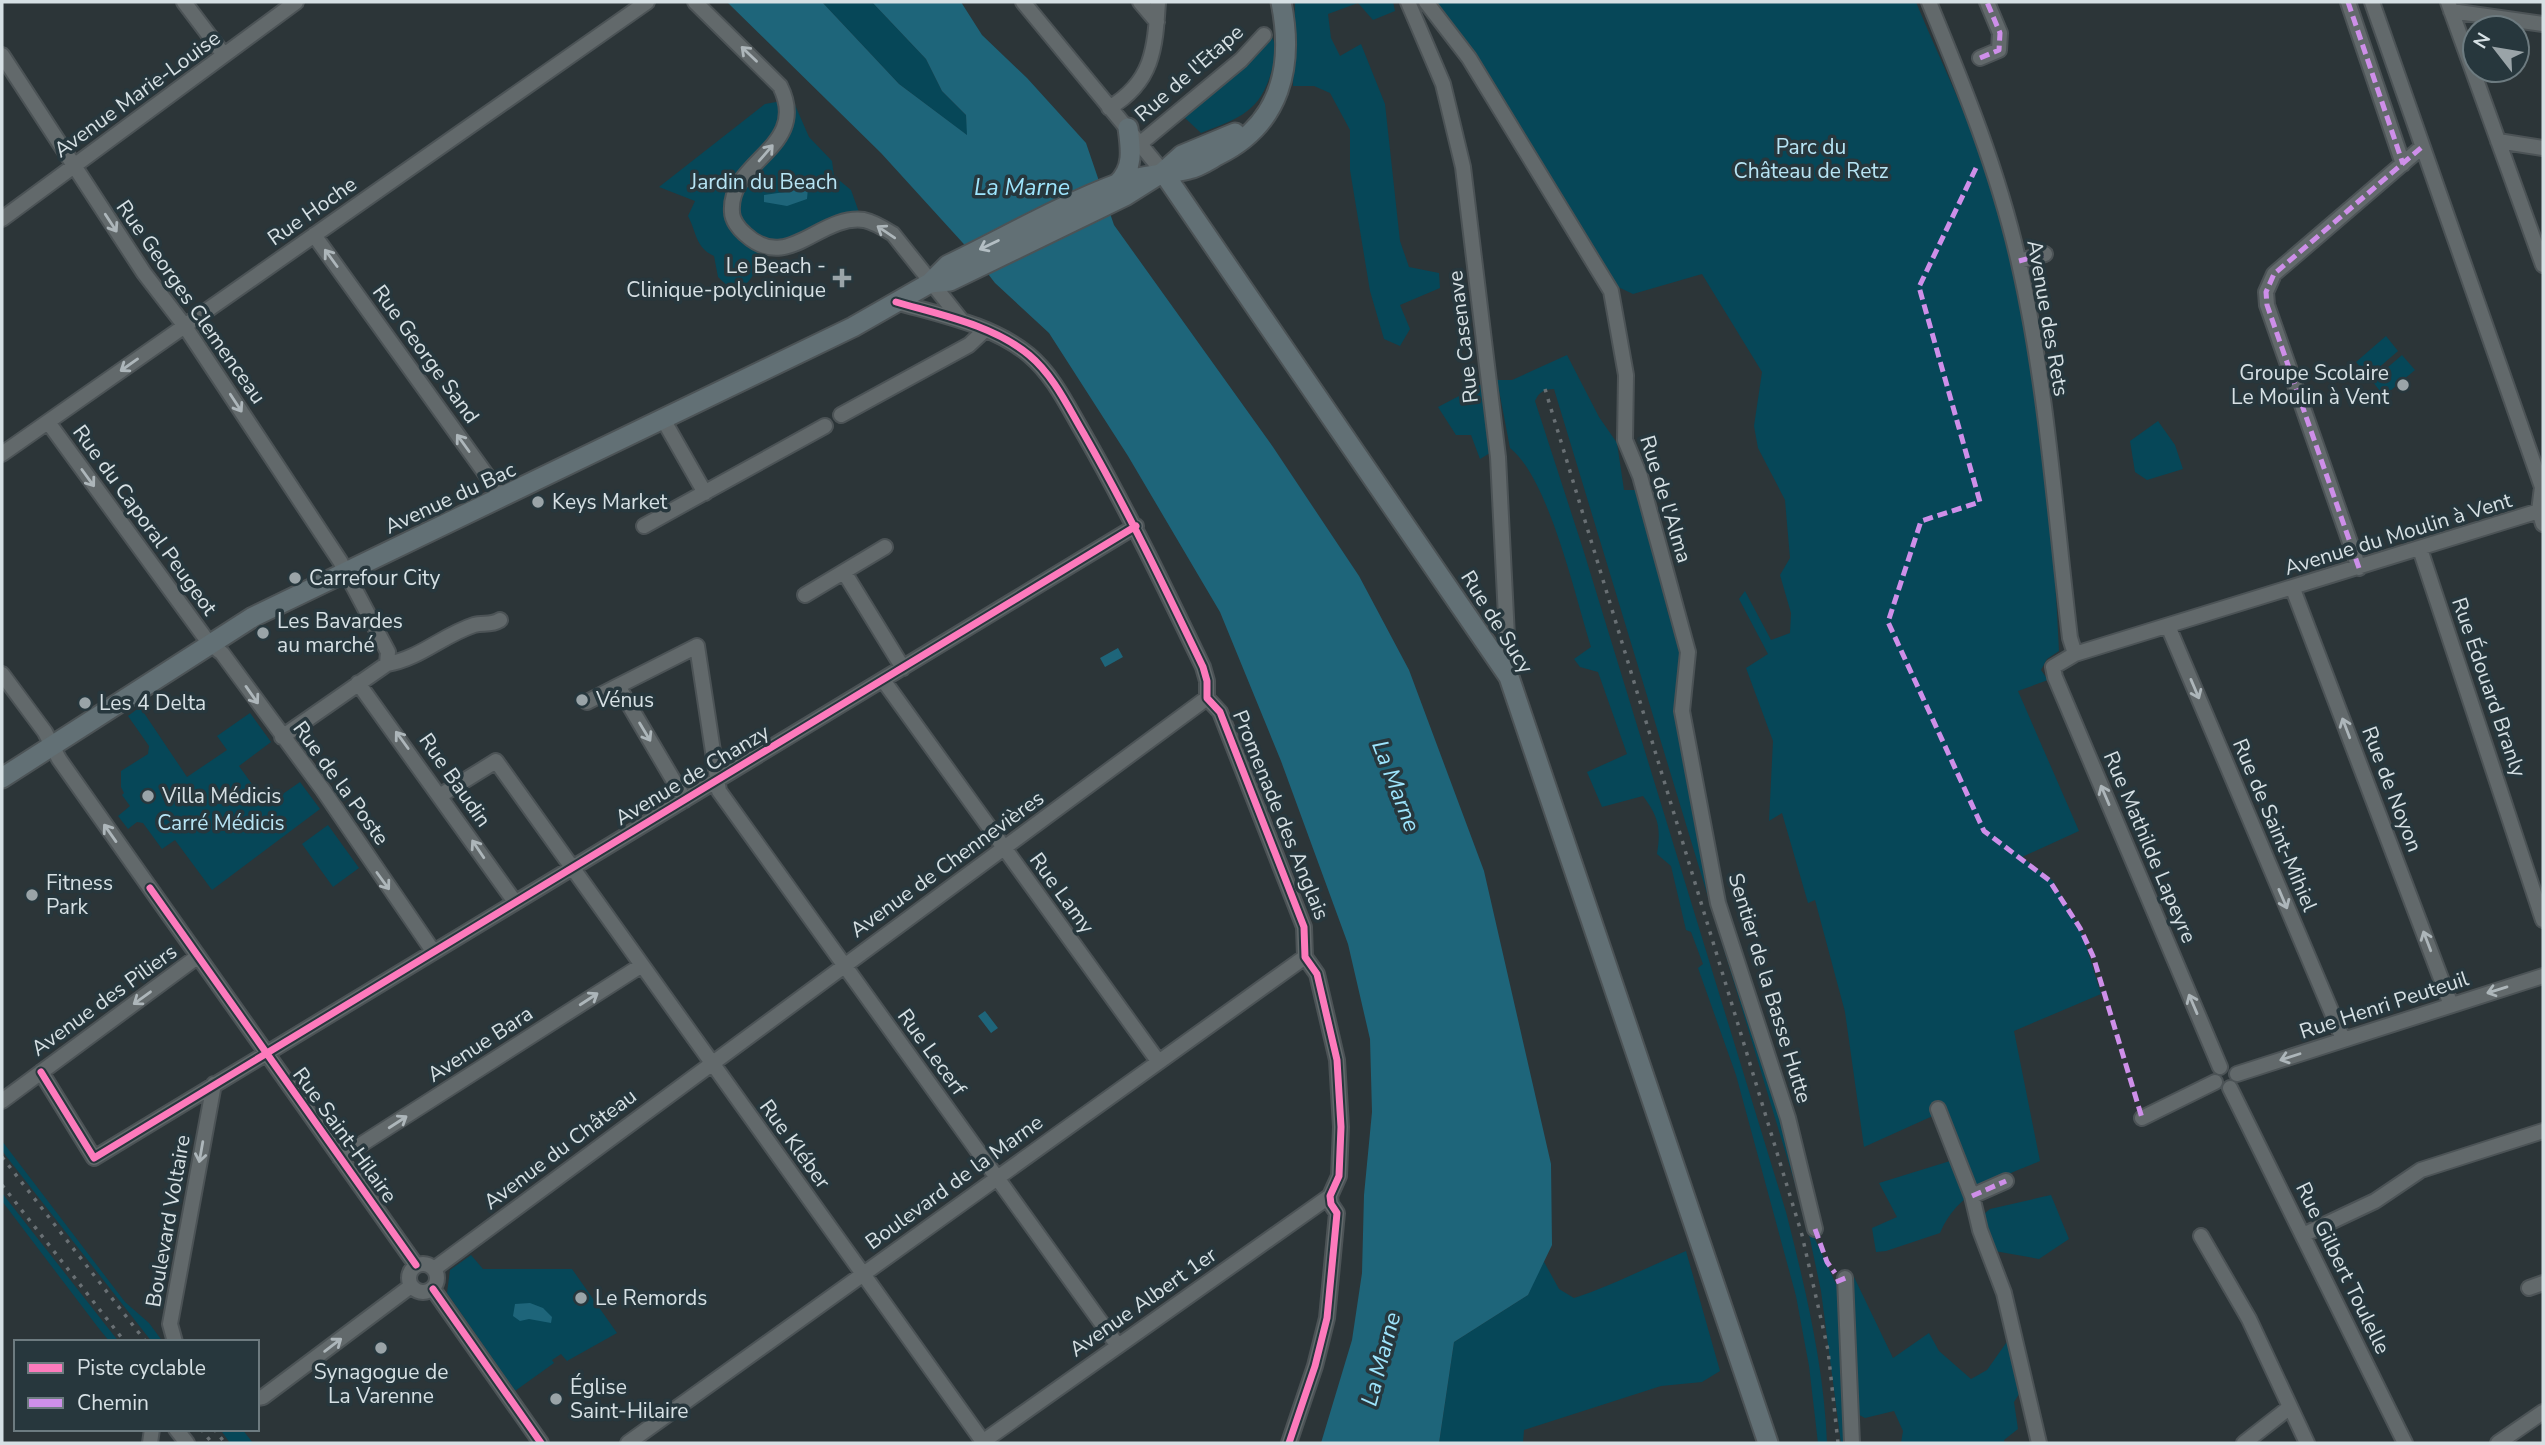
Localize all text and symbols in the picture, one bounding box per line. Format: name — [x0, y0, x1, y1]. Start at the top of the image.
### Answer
north arrow — [2461, 14, 2531, 84]
street label: Rue de l'Etape — [1129, 18, 1249, 128]
street label: Avenue Marie-Louise — [48, 24, 226, 164]
text: N — [2467, 28, 2497, 54]
one-way arrow — [740, 45, 757, 62]
park label: Parc du Château de Retz — [1734, 133, 1889, 185]
one-way arrow — [758, 145, 775, 162]
park label: Jardin du Beach — [689, 168, 838, 196]
street label: Rue Hoche — [262, 170, 362, 252]
water label: La Marne — [974, 172, 1070, 203]
street label: Rue Georges Clemenceau — [110, 194, 272, 410]
one-way arrow — [104, 213, 118, 232]
one-way arrow — [877, 224, 897, 239]
street label: Avenue des Rets — [2020, 238, 2076, 398]
one-way arrow — [979, 239, 1000, 252]
one-way arrow — [324, 249, 338, 268]
place label: Le Beach - Clinique-polyclinique — [626, 252, 826, 304]
marker: Le Beach - Clinique-polyclinique — [832, 268, 852, 288]
street label: Rue Casenave — [1441, 269, 1485, 405]
street label: Rue George Sand — [366, 279, 486, 429]
one-way arrow — [120, 358, 139, 372]
place label: Groupe Scolaire Le Moulin à Vent — [2231, 359, 2390, 411]
marker: Groupe Scolaire Le Moulin à Vent — [2395, 377, 2411, 393]
one-way arrow — [228, 393, 243, 412]
street label: Rue du Caporal Peugeot — [66, 419, 224, 621]
street label: Rue de l'Alma — [1633, 432, 1699, 566]
one-way arrow — [456, 434, 471, 453]
street label: Avenue du Bac — [380, 455, 520, 541]
one-way arrow — [81, 468, 95, 487]
street label: Avenue du Moulin à Vent — [2281, 486, 2516, 582]
place label: Keys Market — [552, 488, 668, 516]
marker: Keys Market — [530, 494, 546, 510]
place label: Carrefour City — [309, 564, 441, 592]
street label: Rue de Sucy — [1454, 565, 1540, 679]
marker: Carrefour City — [287, 570, 303, 586]
street label: Rue Édouard Branly — [2445, 594, 2533, 781]
place label: Les Bavardes au marché — [277, 607, 403, 659]
marker: Les Bavardes au marché — [255, 625, 271, 641]
one-way arrow — [2189, 678, 2202, 699]
one-way arrow — [245, 685, 259, 704]
place label: Vénus — [595, 686, 654, 714]
place label: Les 4 Delta — [99, 689, 206, 717]
marker: Vénus — [574, 692, 590, 708]
marker: Les 4 Delta — [77, 695, 93, 711]
street label: Promenade des Anglais — [1226, 706, 1336, 924]
street label: Rue de la Poste — [287, 715, 395, 851]
street label: Avenue de Chanzy — [610, 718, 774, 832]
one-way arrow — [2339, 718, 2352, 740]
one-way arrow — [638, 721, 652, 741]
street label: Rue de Noyon — [2355, 722, 2429, 856]
street label: Rue Baudin — [412, 728, 498, 832]
one-way arrow — [394, 731, 409, 750]
street label: Rue de Saint-Mihiel — [2226, 734, 2324, 916]
water label: La Marne — [1364, 736, 1428, 836]
street label: Rue Mathilde Lapeyre — [2097, 747, 2203, 947]
place label: Villa Médicis — [161, 782, 281, 810]
street label: Avenue de Chennevières — [844, 784, 1050, 944]
one-way arrow — [2097, 785, 2110, 806]
marker: Villa Médicis — [140, 788, 156, 804]
park label: Carré Médicis — [157, 809, 285, 837]
one-way arrow — [103, 824, 117, 843]
one-way arrow — [471, 840, 485, 859]
street label: Rue Lamy — [1023, 847, 1101, 939]
place label: Fitness Park — [46, 869, 113, 921]
street label: Sentier de la Basse Hutte — [1722, 870, 1818, 1106]
one-way arrow — [375, 871, 390, 890]
marker: Fitness Park — [24, 887, 40, 903]
one-way arrow — [2277, 887, 2290, 909]
one-way arrow — [2420, 931, 2432, 952]
street label: Avenue des Piliers — [26, 938, 182, 1062]
street label: Rue Henri Peuteuil — [2296, 964, 2473, 1046]
one-way arrow — [2487, 985, 2509, 998]
one-way arrow — [133, 990, 152, 1005]
one-way arrow — [579, 991, 599, 1005]
one-way arrow — [2186, 994, 2199, 1016]
street label: Avenue Bara — [422, 999, 538, 1089]
street label: Rue Lecerf — [891, 1003, 973, 1102]
one-way arrow — [2280, 1051, 2302, 1064]
street label: Rue Saint-Hilaire — [286, 1062, 404, 1208]
street label: Avenue du Château — [478, 1082, 642, 1216]
street label: Rue Kléber — [753, 1094, 837, 1195]
street label: Boulevard de la Marne — [860, 1108, 1048, 1256]
one-way arrow — [387, 1114, 407, 1128]
street label: Boulevard Voltaire — [139, 1133, 197, 1309]
one-way arrow — [194, 1140, 208, 1162]
street label: Rue Gilbert Toulelle — [2289, 1177, 2397, 1359]
street label: Avenue Albert 1er — [1064, 1240, 1223, 1363]
place label: Le Remords — [595, 1284, 707, 1312]
marker: Le Remords — [573, 1290, 589, 1306]
water label: La Marne — [1354, 1309, 1408, 1409]
one-way arrow — [323, 1337, 341, 1352]
legend — [14, 1340, 259, 1431]
marker: Synagogue de La Varenne — [373, 1340, 389, 1356]
text: Piste cyclable — [77, 1354, 206, 1382]
place label: Synagogue de La Varenne — [314, 1358, 448, 1410]
place label: Église Saint-Hilaire — [570, 1373, 689, 1425]
text: Chemin — [77, 1389, 149, 1417]
marker: Église Saint-Hilaire — [548, 1391, 564, 1407]

